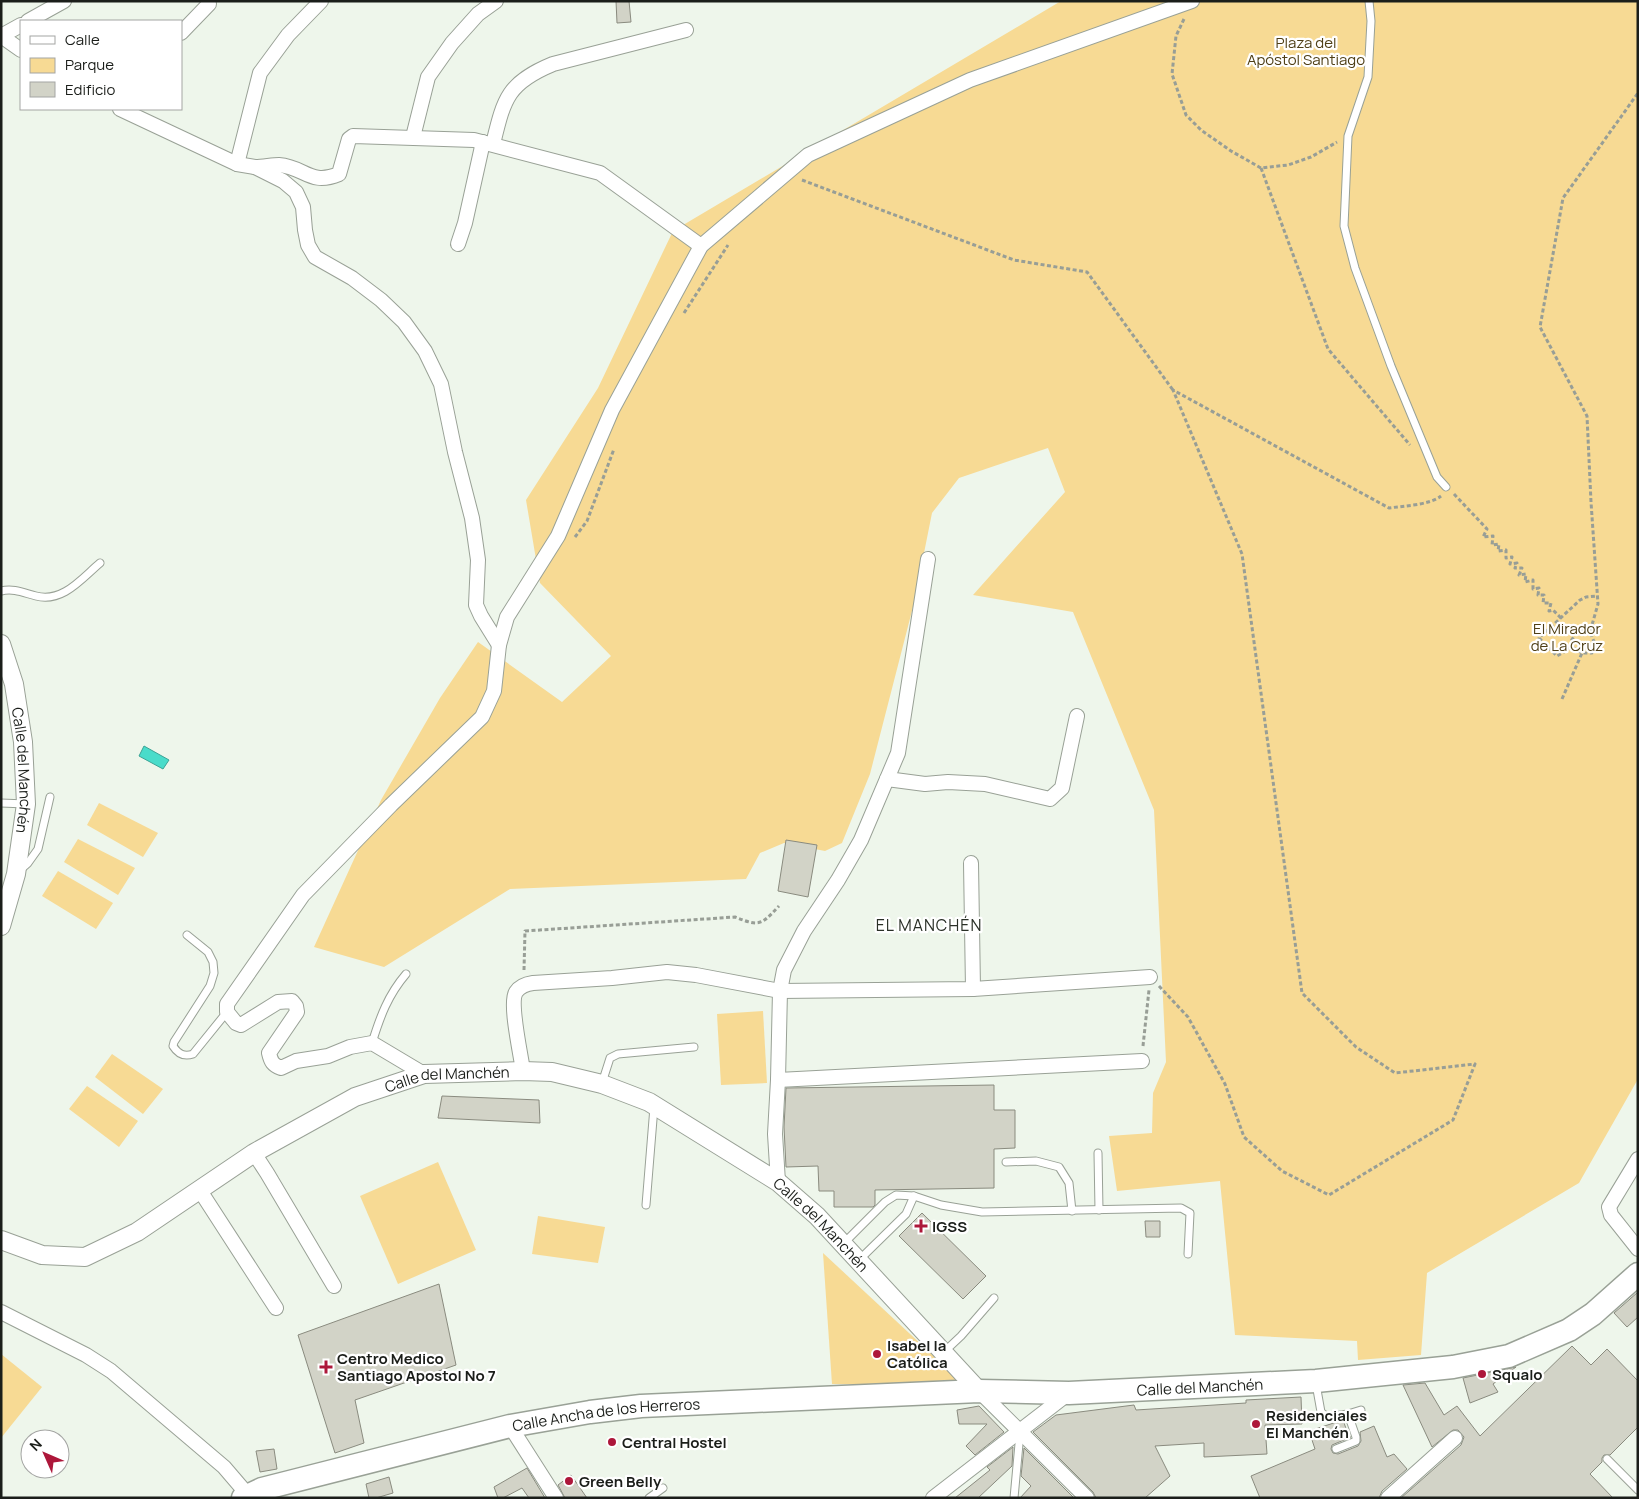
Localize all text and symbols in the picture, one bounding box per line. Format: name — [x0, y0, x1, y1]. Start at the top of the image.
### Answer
legend — [20, 20, 182, 110]
text: Calle — [65, 29, 100, 50]
park label: Plaza del Apóstol Santiago — [1247, 32, 1365, 70]
text: Parque — [65, 54, 114, 75]
text: Edificio — [65, 79, 116, 100]
park label: El Mirador de La Cruz — [1531, 618, 1603, 656]
street label: Calle del Manchén — [7, 706, 37, 835]
district label: EL MANCHÉN — [876, 914, 982, 936]
street label: Calle del Manchén — [382, 1061, 510, 1097]
street label: Calle del Manchén — [769, 1172, 874, 1276]
place label: IGSS — [932, 1216, 967, 1237]
marker: IGSS — [914, 1219, 928, 1233]
place label: Isabel la Católica — [887, 1335, 948, 1373]
place label: Centro Medico Santiago Apostol No 7 — [337, 1348, 496, 1386]
marker: Isabel la Católica — [871, 1348, 883, 1360]
marker: Centro Medico Santiago Apostol No 7 — [319, 1360, 333, 1374]
place label: Squalo — [1492, 1364, 1543, 1385]
marker: Squalo — [1476, 1368, 1488, 1380]
street label: Calle del Manchén — [1136, 1373, 1264, 1400]
street label: Calle Ancha de los Herreros — [511, 1393, 701, 1436]
place label: Residenciales El Manchén — [1266, 1405, 1367, 1443]
marker: Residenciales El Manchén — [1250, 1418, 1262, 1430]
north arrow — [20, 1429, 70, 1479]
place label: Central Hostel — [622, 1432, 727, 1453]
text: N — [25, 1434, 46, 1455]
marker: Central Hostel — [606, 1436, 618, 1448]
place label: Green Belly — [579, 1471, 662, 1492]
marker: Green Belly — [563, 1475, 575, 1487]

